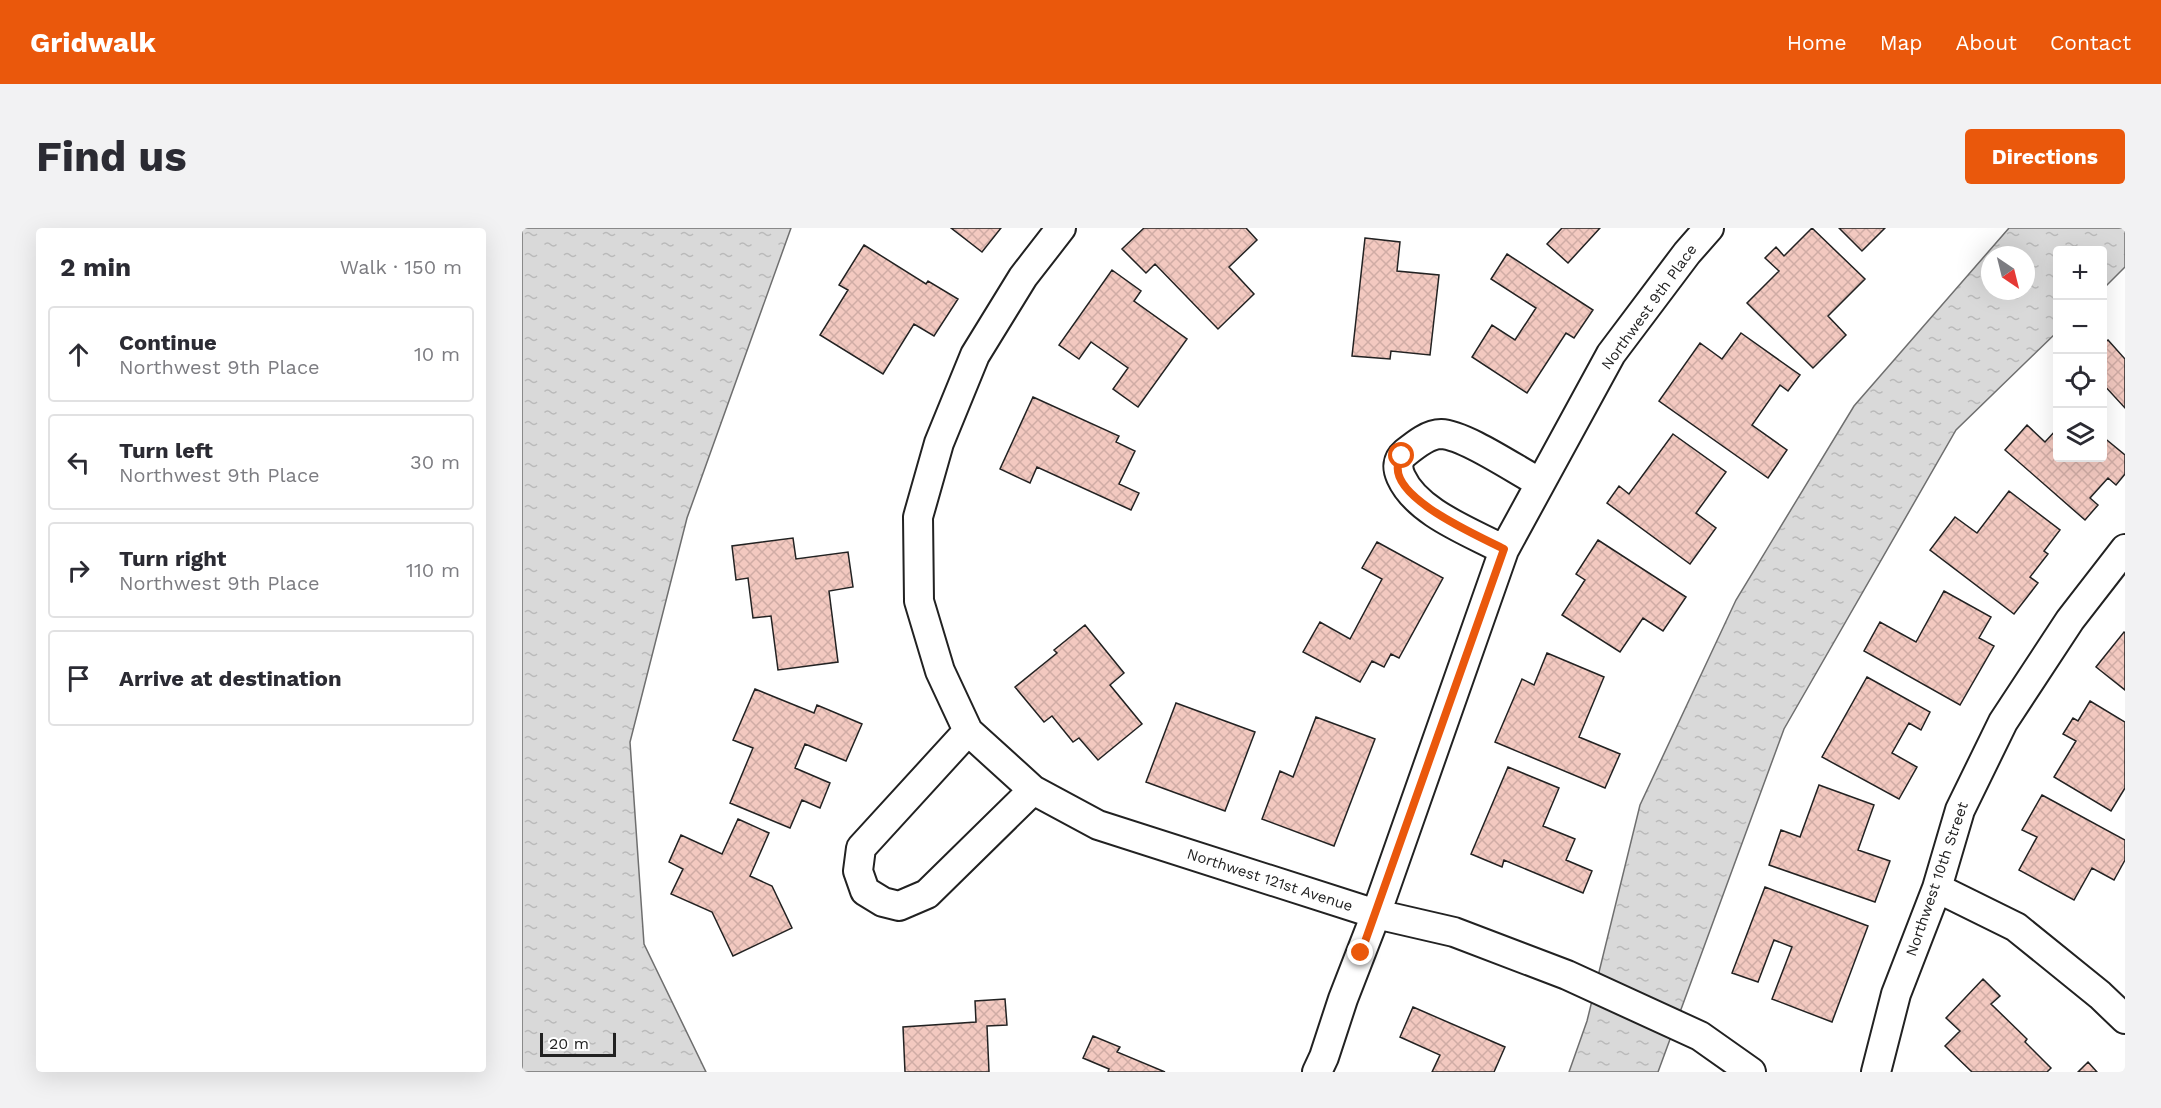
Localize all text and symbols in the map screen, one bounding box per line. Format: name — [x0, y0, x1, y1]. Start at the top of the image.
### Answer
text: Gridwalk — [30, 26, 156, 59]
text: Home — [1787, 30, 1847, 55]
text: Map — [1880, 30, 1923, 55]
text: About — [1956, 30, 2017, 55]
text: Contact — [2050, 30, 2131, 55]
button: Directions — [1965, 129, 2125, 184]
text: Find us — [36, 132, 187, 181]
street label: Northwest 9th Place — [1597, 241, 1701, 373]
north arrow — [1981, 246, 2035, 300]
map controls — [2053, 246, 2107, 462]
button: + — [2053, 246, 2107, 300]
text: 2 min — [60, 252, 131, 282]
text: Walk · 150 m — [340, 255, 462, 279]
button: − — [2053, 300, 2107, 354]
text: Continue — [119, 330, 217, 355]
icon: ahead — [62, 338, 95, 371]
text: 10 m — [414, 342, 460, 366]
button: locate — [2053, 354, 2107, 408]
text: Northwest 9th Place — [119, 355, 320, 379]
button: layers — [2053, 408, 2107, 462]
text: Turn left — [119, 438, 213, 463]
route start — [1388, 442, 1414, 468]
icon: left — [62, 446, 95, 479]
text: 30 m — [410, 450, 460, 474]
text: Northwest 9th Place — [119, 463, 320, 487]
text: Turn right — [119, 546, 226, 571]
icon: right — [62, 554, 95, 587]
text: 110 m — [406, 558, 460, 582]
text: Northwest 9th Place — [119, 571, 320, 595]
icon: arrive — [62, 662, 95, 695]
text: Arrive at destination — [119, 666, 342, 691]
street label: Northwest 10th Street — [1902, 799, 1972, 959]
street label: Northwest 121st Avenue — [1185, 845, 1355, 915]
route end — [1347, 939, 1373, 965]
scale bar — [540, 1030, 616, 1058]
text: 20 m — [549, 1034, 589, 1053]

